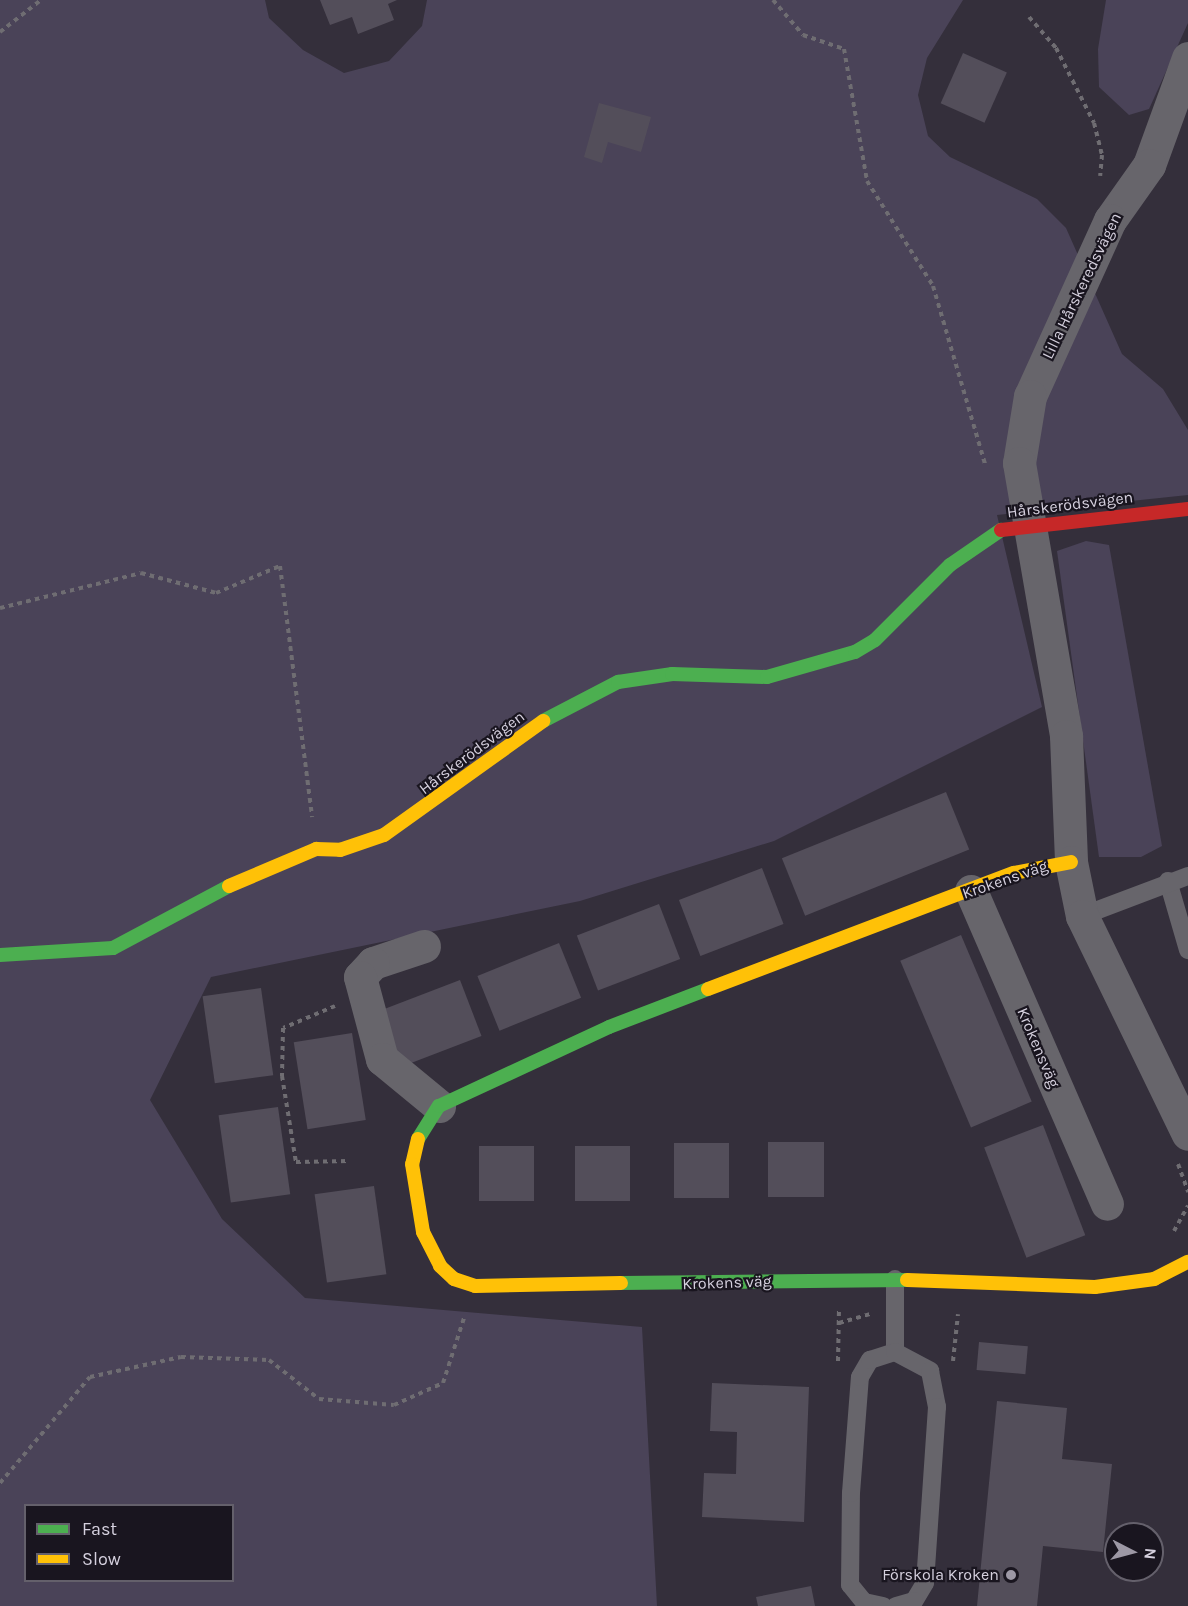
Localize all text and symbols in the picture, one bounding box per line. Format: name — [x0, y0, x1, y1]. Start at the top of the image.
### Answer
street label: Lilla Hårskeredsvägen — [1038, 210, 1126, 362]
street label: Hårskerödsvägen — [1006, 488, 1134, 522]
street label: Hårskerödsvägen — [415, 707, 529, 799]
street label: Krokens väg — [960, 856, 1050, 904]
street label: Krokensväg — [1012, 1005, 1064, 1091]
street label: Krokens väg — [682, 1272, 772, 1294]
legend — [24, 1504, 234, 1582]
text: Fast — [82, 1518, 117, 1540]
north arrow — [1104, 1522, 1164, 1582]
text: N — [1140, 1547, 1160, 1560]
text: Slow — [82, 1548, 121, 1570]
place label: Förskola Kroken — [882, 1565, 999, 1585]
marker: Förskola Kroken — [1004, 1568, 1018, 1582]

